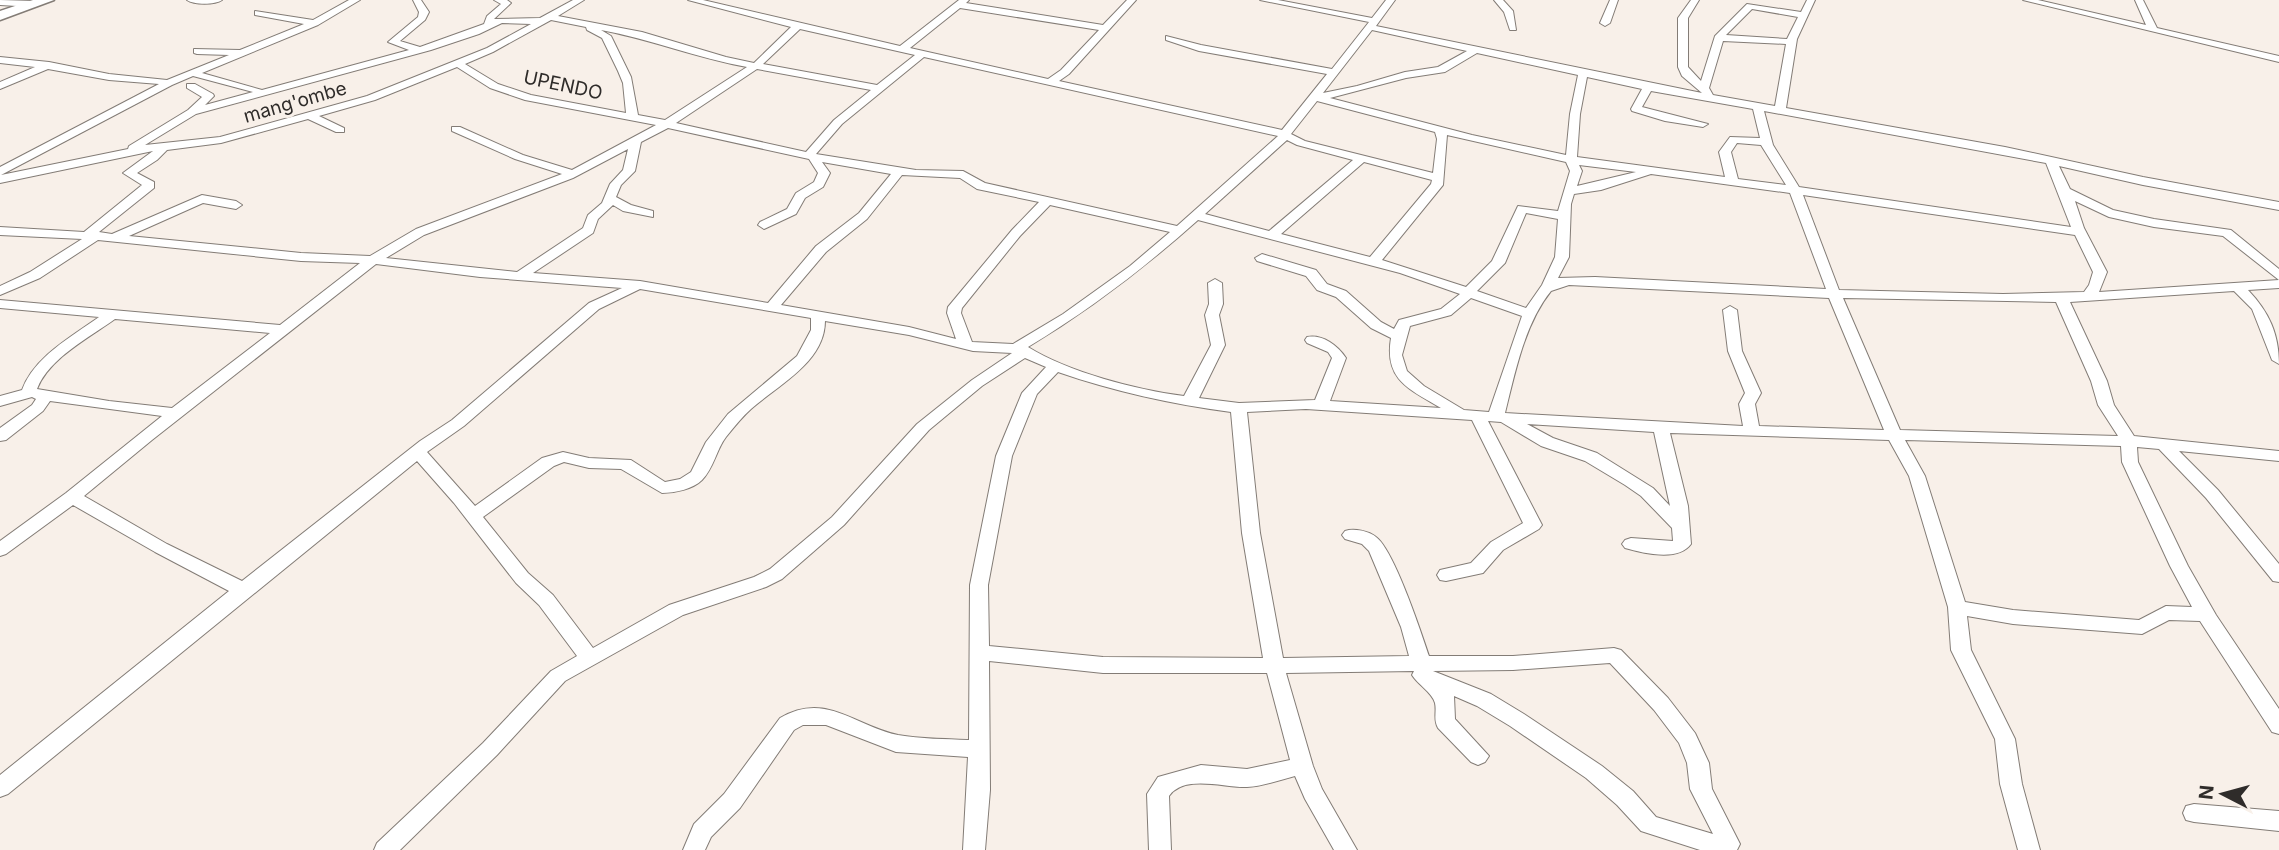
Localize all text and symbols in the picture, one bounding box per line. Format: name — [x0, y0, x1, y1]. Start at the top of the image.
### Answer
street label: UPENDO — [521, 65, 605, 105]
street label: mang'ombe — [241, 76, 349, 128]
north arrow — [2188, 759, 2258, 829]
text: N — [2194, 784, 2219, 801]

